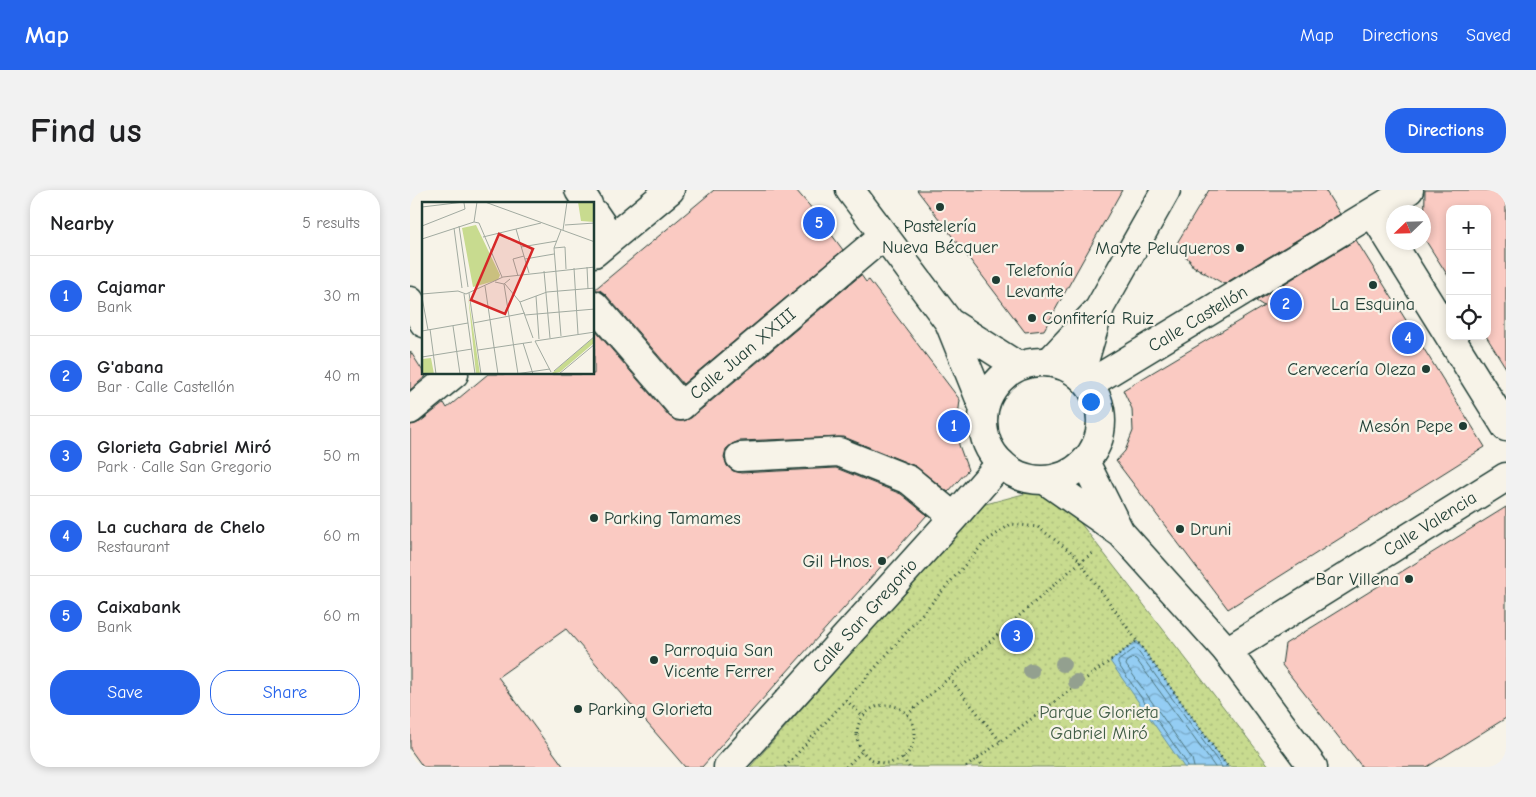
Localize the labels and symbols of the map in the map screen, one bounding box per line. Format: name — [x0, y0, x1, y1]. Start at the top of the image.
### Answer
marker: Pastelería Nueva Bécquer — [934, 201, 946, 213]
inset map — [422, 202, 595, 375]
pin: 5 — [803, 204, 835, 242]
north arrow — [1386, 205, 1431, 250]
place label: Pastelería Nueva Bécquer — [882, 216, 999, 258]
place label: Mayte Peluqueros — [1095, 238, 1230, 259]
marker: Mayte Peluqueros — [1234, 242, 1246, 254]
place label: Telefonía Levante — [1006, 260, 1074, 302]
marker: Telefonía Levante — [990, 274, 1002, 286]
marker: La Esquina — [1367, 279, 1379, 291]
street label: Calle Castellón — [1145, 281, 1251, 357]
pin: 2 — [1270, 285, 1302, 323]
place label: La Esquina — [1331, 294, 1415, 315]
street label: Calle Juan XXIII — [686, 304, 800, 404]
place label: Confitería Ruiz — [1042, 308, 1154, 329]
marker: Confitería Ruiz — [1026, 312, 1038, 324]
pin: 4 — [1392, 319, 1424, 357]
place label: Cervecería Oleza — [1287, 359, 1416, 380]
marker: Cervecería Oleza — [1420, 363, 1432, 375]
your location — [1078, 389, 1104, 415]
pin: 1 — [938, 407, 970, 445]
place label: Mesón Pepe — [1359, 416, 1453, 437]
marker: Mesón Pepe — [1457, 420, 1469, 432]
street label: Calle Valencia — [1379, 487, 1481, 561]
place label: Parking Tamames — [604, 508, 741, 529]
marker: Parking Tamames — [588, 512, 600, 524]
place label: Druni — [1190, 519, 1232, 540]
marker: Druni — [1174, 523, 1186, 535]
place label: Gil Hnos. — [802, 551, 872, 572]
street label: Calle San Gregorio — [808, 554, 922, 678]
marker: Gil Hnos. — [876, 555, 888, 567]
place label: Bar Villena — [1316, 569, 1399, 590]
marker: Bar Villena — [1403, 573, 1415, 585]
pin: 3 — [1001, 617, 1033, 655]
place label: Parroquia San Vicente Ferrer — [664, 640, 774, 682]
marker: Parroquia San Vicente Ferrer — [648, 654, 660, 666]
place label: Parking Glorieta — [588, 699, 713, 720]
park label: Parque Glorieta Gabriel Miró — [1039, 702, 1159, 744]
marker: Parking Glorieta — [572, 703, 584, 715]

